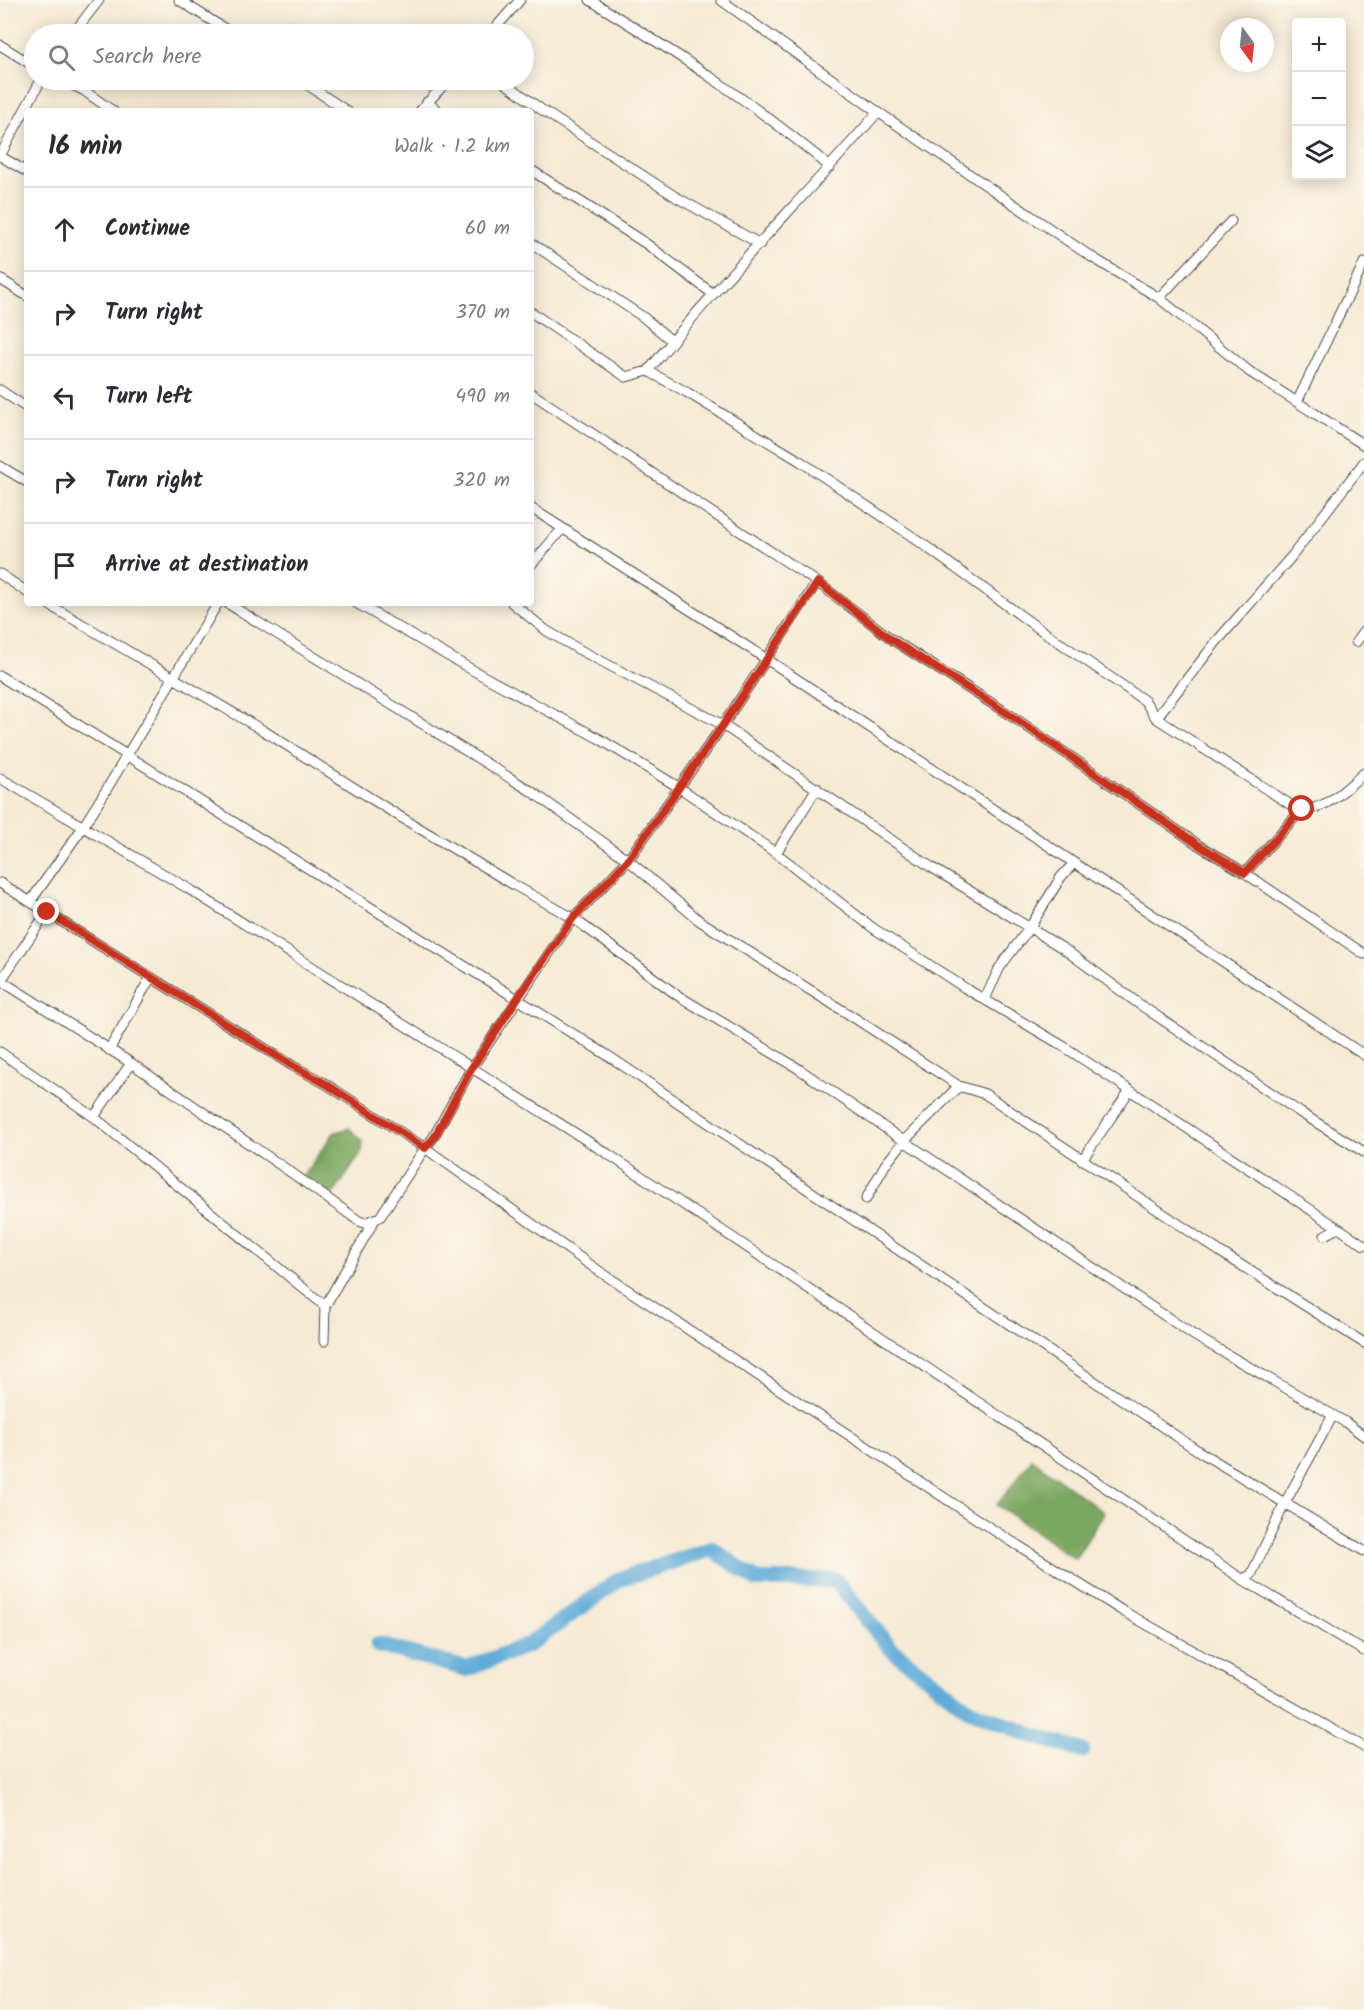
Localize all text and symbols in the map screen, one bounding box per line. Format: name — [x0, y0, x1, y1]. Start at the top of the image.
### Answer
north arrow — [1220, 18, 1274, 72]
map controls — [1292, 18, 1346, 180]
button: + — [1292, 18, 1346, 72]
search box — [24, 24, 534, 90]
text: Search here — [93, 40, 201, 75]
icon: search — [45, 41, 78, 74]
button: − — [1292, 72, 1346, 126]
text: 16 min — [48, 126, 122, 168]
button: layers — [1292, 126, 1346, 180]
text: Walk · 1.2 km — [394, 131, 510, 163]
text: Continue — [105, 212, 190, 247]
icon: ahead — [48, 213, 81, 246]
text: 60 m — [465, 213, 510, 245]
text: Turn right — [105, 296, 203, 331]
icon: right — [48, 297, 81, 330]
text: 370 m — [455, 297, 510, 329]
text: Turn left — [105, 380, 192, 415]
icon: left — [48, 381, 81, 414]
text: 490 m — [455, 381, 510, 413]
text: Turn right — [105, 464, 203, 499]
icon: right — [48, 465, 81, 498]
text: 320 m — [453, 465, 510, 497]
text: Arrive at destination — [105, 548, 308, 583]
icon: arrive — [48, 549, 81, 582]
route start — [1288, 795, 1314, 821]
route end — [33, 898, 59, 924]

